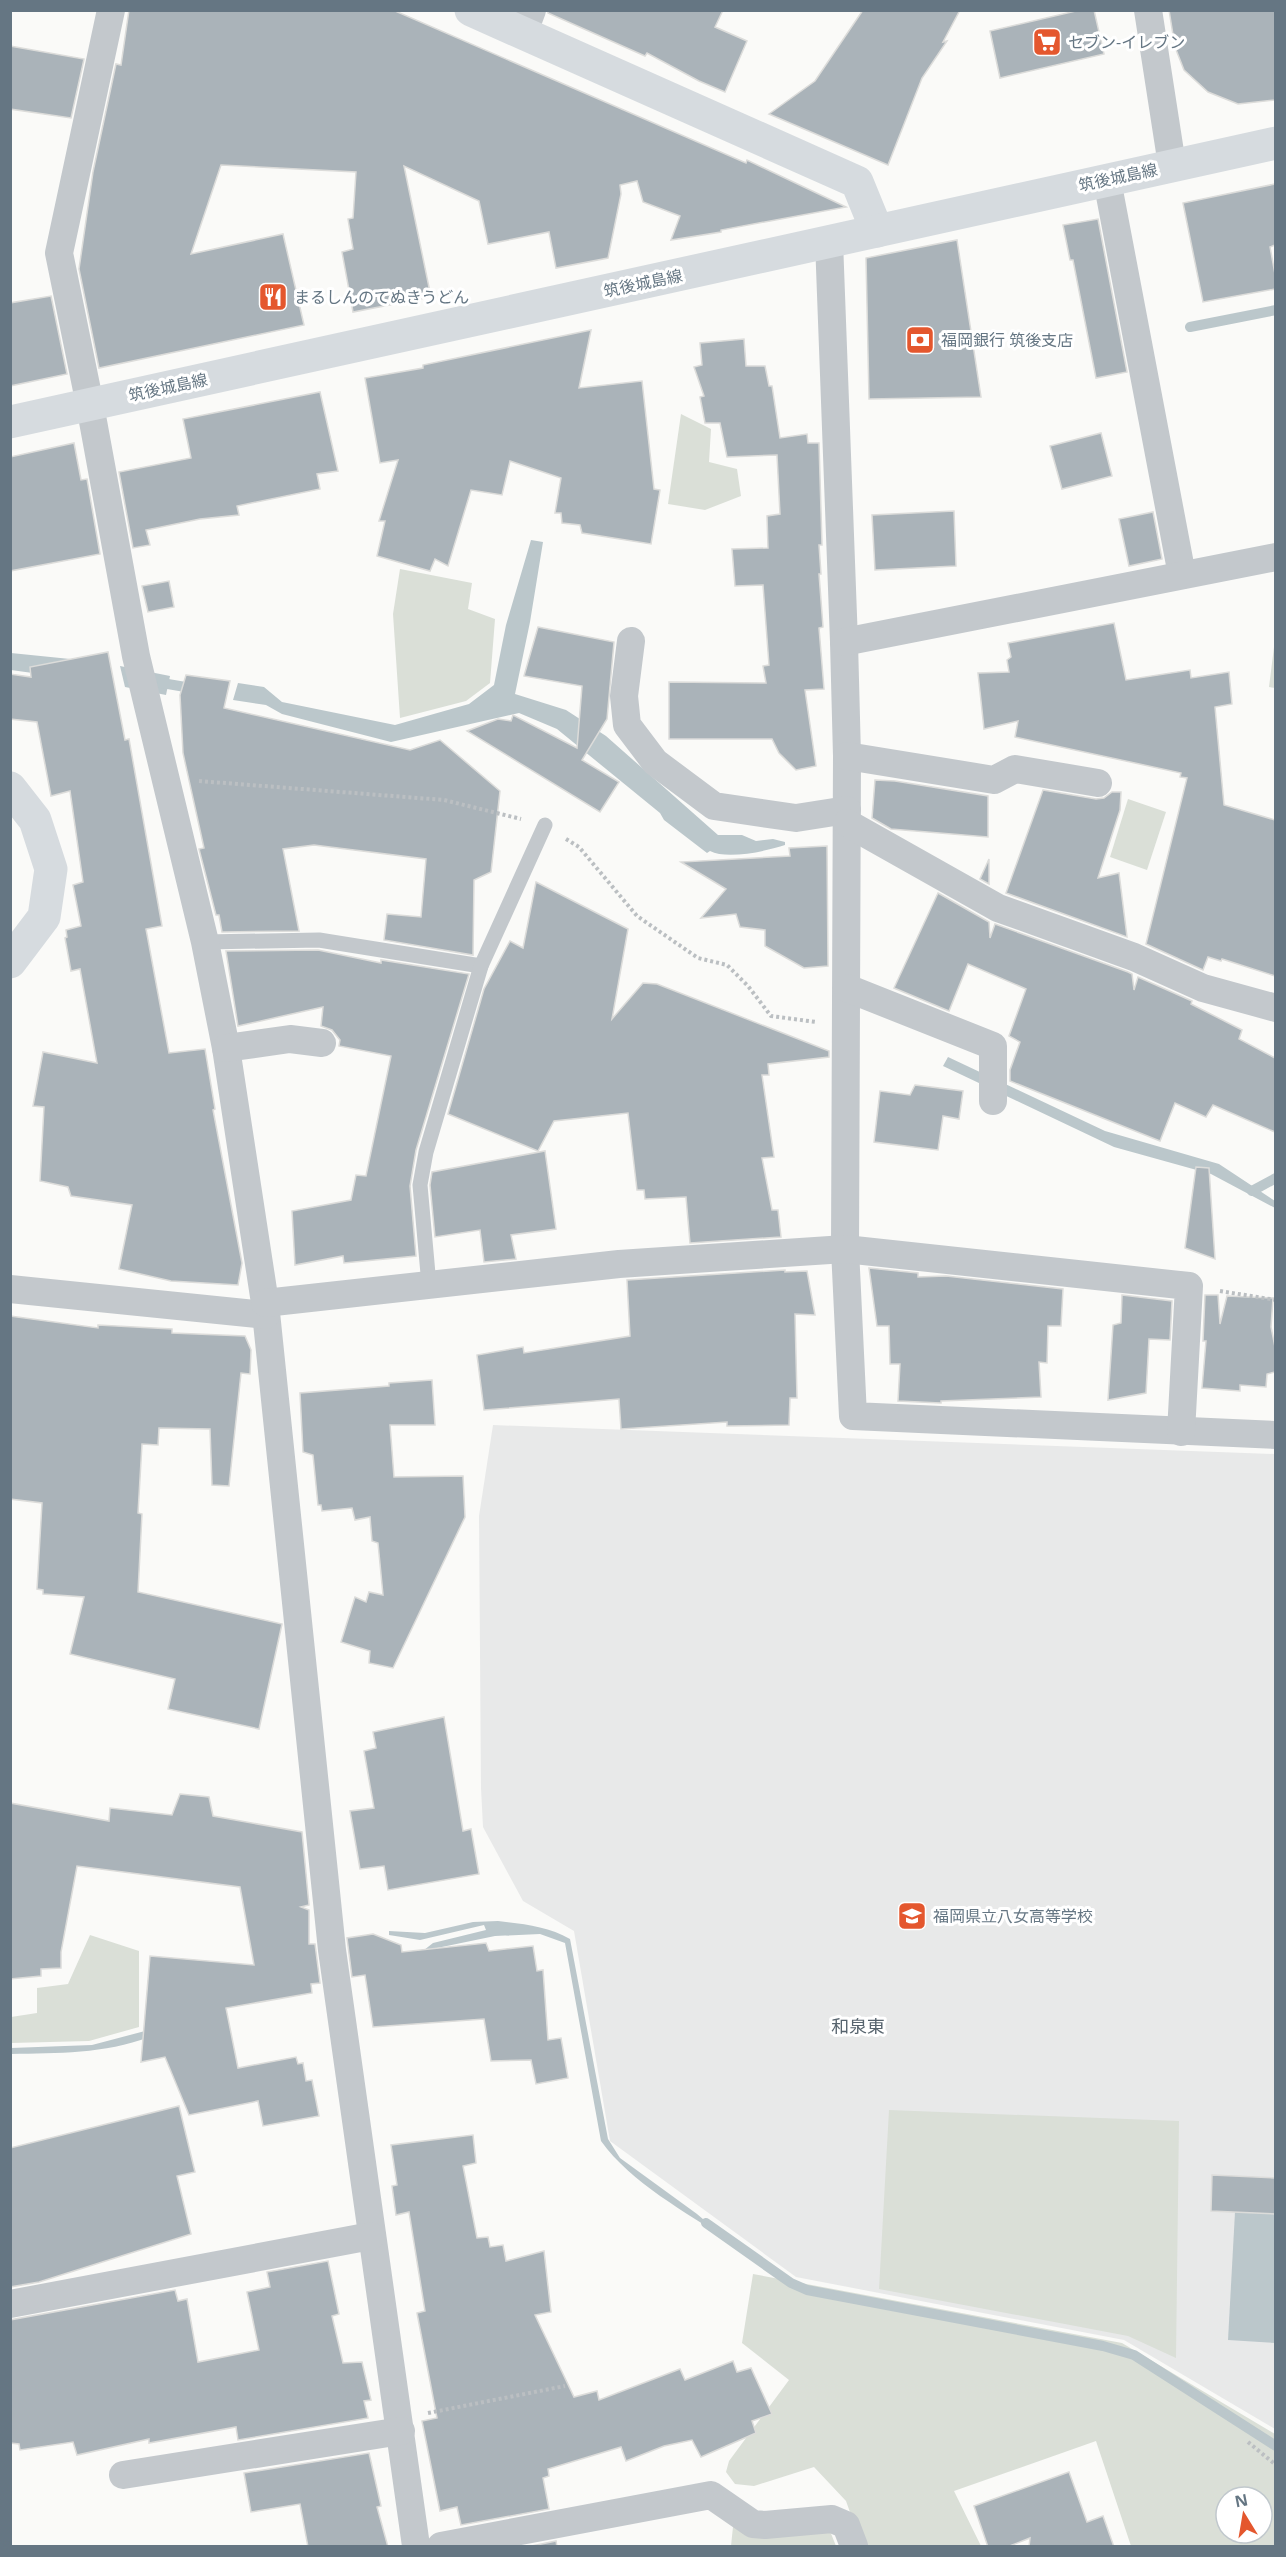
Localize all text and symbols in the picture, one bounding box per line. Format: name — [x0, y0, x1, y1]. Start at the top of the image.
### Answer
supermarket icon: セブン-イレブン — [1031, 26, 1063, 58]
place label: セブン-イレブン — [1068, 31, 1185, 53]
street label: 筑後城島線 — [1077, 158, 1159, 196]
street label: 筑後城島線 — [602, 264, 684, 302]
restaurant icon: まるしんのてぬきうどん — [257, 281, 289, 313]
place label: まるしんのてぬきうどん — [294, 286, 469, 308]
bank icon: 福岡銀行 筑後支店 — [904, 324, 936, 356]
place label: 福岡銀行 筑後支店 — [941, 329, 1073, 351]
street label: 筑後城島線 — [127, 368, 209, 406]
school or university icon: 福岡県立八女高等学校 — [896, 1900, 928, 1932]
place label: 福岡県立八女高等学校 — [933, 1905, 1093, 1927]
district label: 和泉東 — [831, 2014, 885, 2038]
north arrow — [1214, 2485, 1274, 2545]
text: N — [1233, 2488, 1250, 2512]

